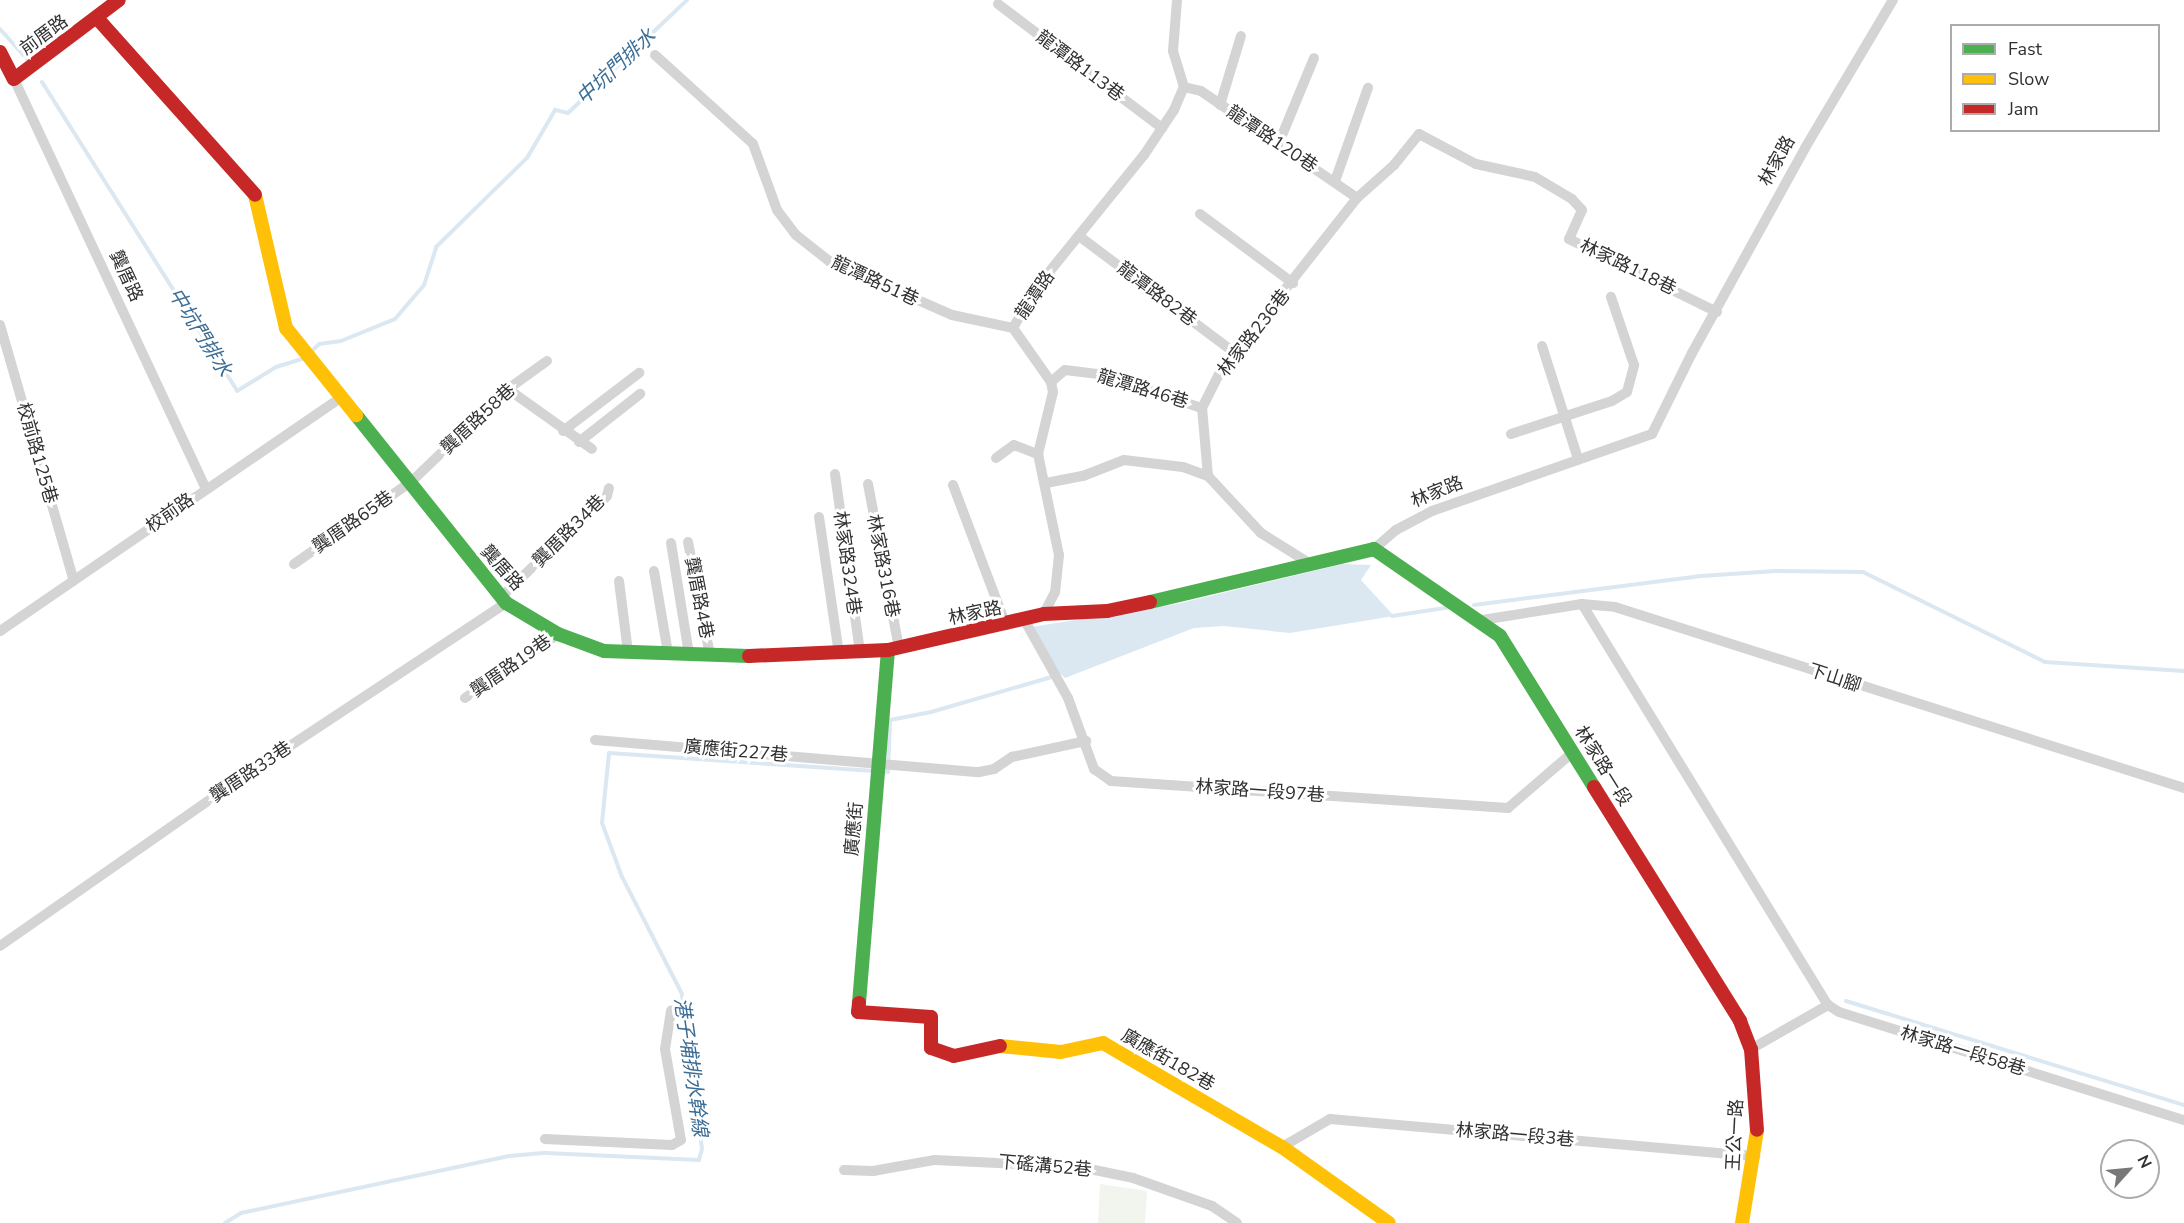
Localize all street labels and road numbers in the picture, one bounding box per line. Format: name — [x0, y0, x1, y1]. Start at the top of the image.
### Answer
street label: 前厝路 — [16, 10, 72, 60]
street label: 龍潭路113巷 — [1032, 26, 1128, 106]
street label: 龍潭路120巷 — [1223, 101, 1321, 177]
street label: 林家路 — [1754, 132, 1800, 190]
street label: 林家路118巷 — [1576, 234, 1680, 300]
street label: 龔厝路 — [105, 247, 147, 305]
street label: 龍潭路51巷 — [828, 251, 922, 311]
street label: 龍潭路82巷 — [1113, 257, 1201, 331]
street label: 龍潭路 — [1011, 267, 1059, 323]
street label: 林家路236巷 — [1213, 285, 1295, 381]
street label: 龍潭路46巷 — [1095, 365, 1191, 413]
street label: 龔厝路58巷 — [436, 379, 520, 459]
street label: 校前路125巷 — [12, 400, 62, 506]
street label: 林家路 — [1408, 472, 1466, 512]
street label: 龔厝路65巷 — [308, 486, 398, 558]
street label: 校前路 — [142, 489, 198, 537]
street label: 龔厝路34巷 — [528, 490, 610, 572]
street label: 林家路324巷 — [829, 510, 865, 616]
street label: 林家路316巷 — [862, 513, 904, 619]
street label: 龔厝路 — [476, 541, 528, 595]
street label: 龔厝路4巷 — [680, 555, 718, 641]
street label: 林家路 — [946, 597, 1004, 629]
street label: 龔厝路19巷 — [466, 630, 556, 702]
street label: 下山腳 — [1806, 659, 1864, 697]
street label: 林家路一段 — [1570, 722, 1636, 810]
street label: 廣應街227巷 — [683, 736, 789, 766]
street label: 龔厝路33巷 — [206, 737, 296, 807]
street label: 林家路一段97巷 — [1195, 776, 1325, 806]
street label: 廣應街 — [841, 801, 867, 857]
street label: 林家路一段58巷 — [1898, 1022, 2028, 1080]
street label: 廣應街182巷 — [1117, 1025, 1219, 1095]
street label: 王公一路 — [1722, 1098, 1748, 1172]
street label: 林家路一段3巷 — [1455, 1119, 1575, 1151]
street label: 下磘溝52巷 — [997, 1151, 1093, 1181]

